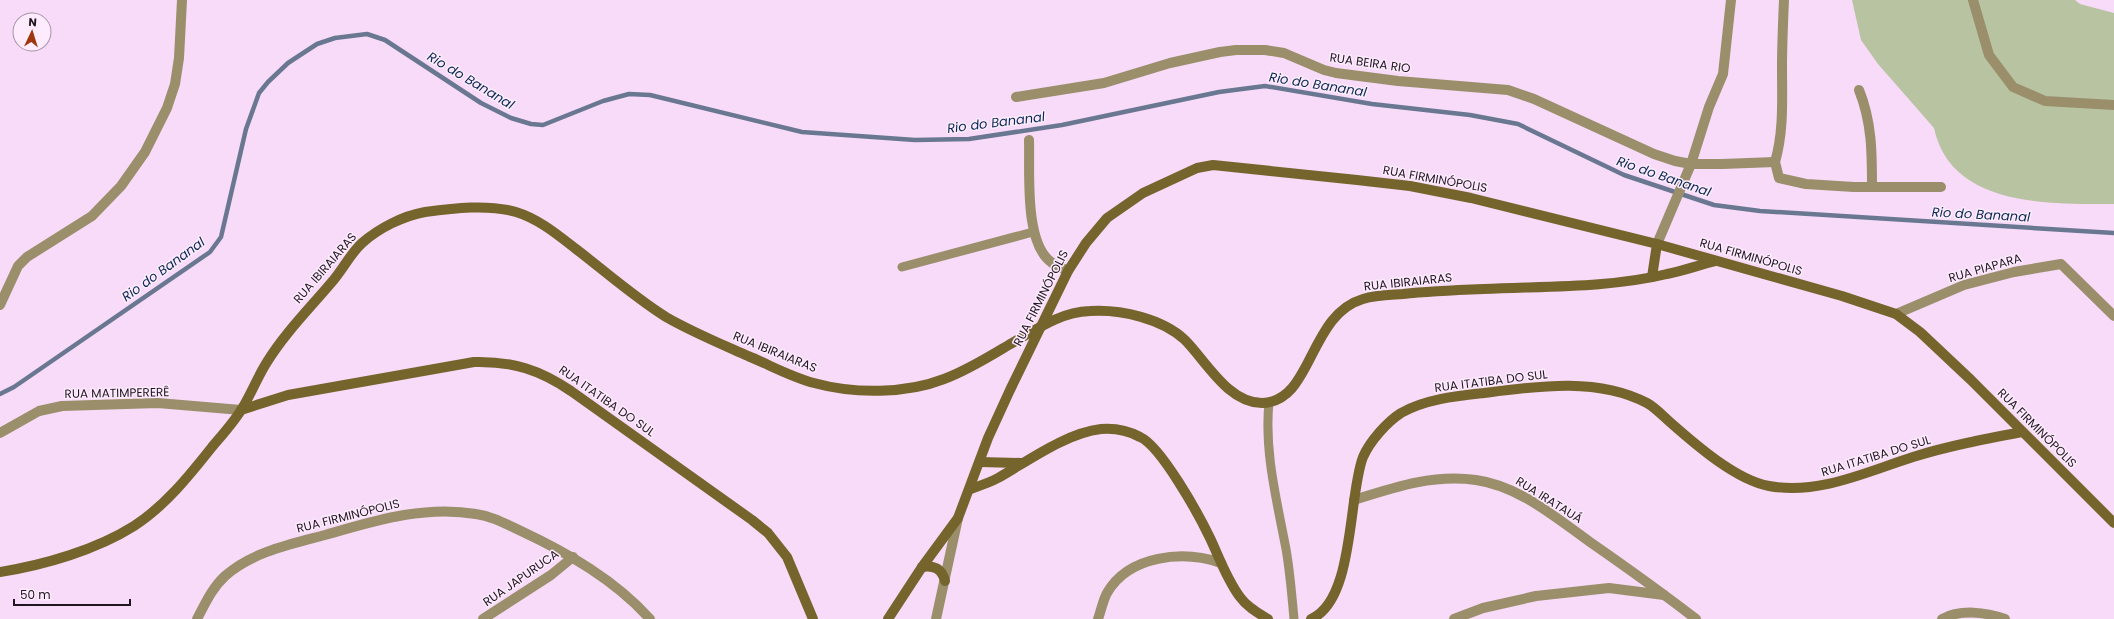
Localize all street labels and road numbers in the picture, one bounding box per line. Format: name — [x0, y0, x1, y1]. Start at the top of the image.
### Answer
street label: RUA BEIRA RIO — [1329, 48, 1412, 77]
street label: RUA FIRMINÓPOLIS — [1382, 161, 1489, 196]
street label: RUA IBIRAIARAS — [289, 229, 360, 307]
street label: RUA FIRMINÓPOLIS — [1698, 234, 1804, 279]
street label: RUA FIRMINÓPOLIS — [1009, 247, 1072, 349]
street label: RUA PIAPARA — [1946, 249, 2023, 286]
street label: RUA IBIRAIARAS — [1363, 268, 1453, 295]
street label: RUA IBIRAIARAS — [731, 327, 820, 376]
street label: RUA ITATIBA DO SUL — [556, 361, 659, 440]
street label: RUA ITATIBA DO SUL — [1433, 365, 1548, 396]
street label: RUA MATIMPERERÊ — [64, 383, 170, 402]
street label: RUA FIRMINÓPOLIS — [1994, 384, 2081, 471]
street label: RUA ITATIBA DO SUL — [1819, 431, 1933, 480]
street label: RUA IRATAUÁ — [1513, 472, 1586, 527]
street label: RUA FIRMINÓPOLIS — [295, 494, 401, 537]
street label: RUA JAPURUCA — [479, 545, 562, 610]

